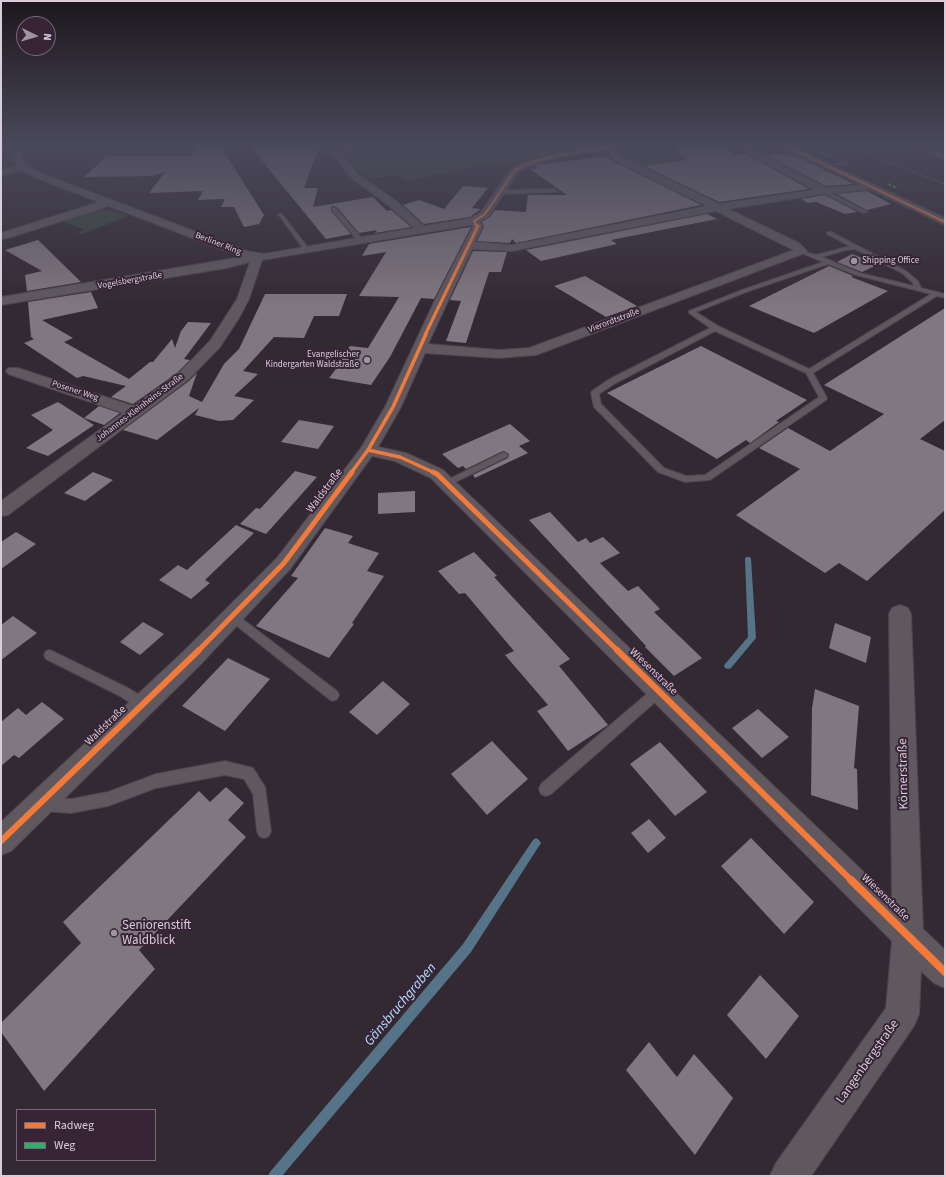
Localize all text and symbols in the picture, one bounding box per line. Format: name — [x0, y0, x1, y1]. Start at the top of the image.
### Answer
north arrow — [16, 16, 56, 56]
text: N — [40, 33, 55, 41]
street label: Berliner Ring — [193, 230, 243, 258]
marker: Shipping Office — [849, 256, 859, 266]
place label: Shipping Office — [862, 256, 919, 266]
street label: Vogelsbergstraße — [97, 270, 163, 292]
street label: Vierordtstraße — [587, 306, 641, 336]
place label: Evangelischer Kindergarten Waldstraße — [266, 350, 359, 371]
marker: Evangelischer Kindergarten Waldstraße — [362, 355, 372, 365]
street label: Johannes-Kleinheins-Straße — [94, 372, 186, 444]
street label: Posener Weg — [50, 378, 100, 404]
street label: Waldstraße — [304, 466, 346, 516]
street label: Wiesenstraße — [626, 646, 680, 698]
street label: Waldstraße — [83, 703, 129, 749]
street label: Körnerstraße — [896, 738, 912, 810]
street label: Wiesenstraße — [858, 872, 912, 924]
place label: Seniorenstift Waldblick — [122, 918, 191, 949]
marker: Seniorenstift Waldblick — [109, 928, 119, 938]
water label: Gänsbruchgraben — [361, 960, 441, 1050]
street label: Langenbergstraße — [833, 1017, 903, 1107]
legend — [16, 1109, 156, 1161]
text: Radweg — [54, 1117, 94, 1134]
text: Weg — [54, 1137, 75, 1154]

